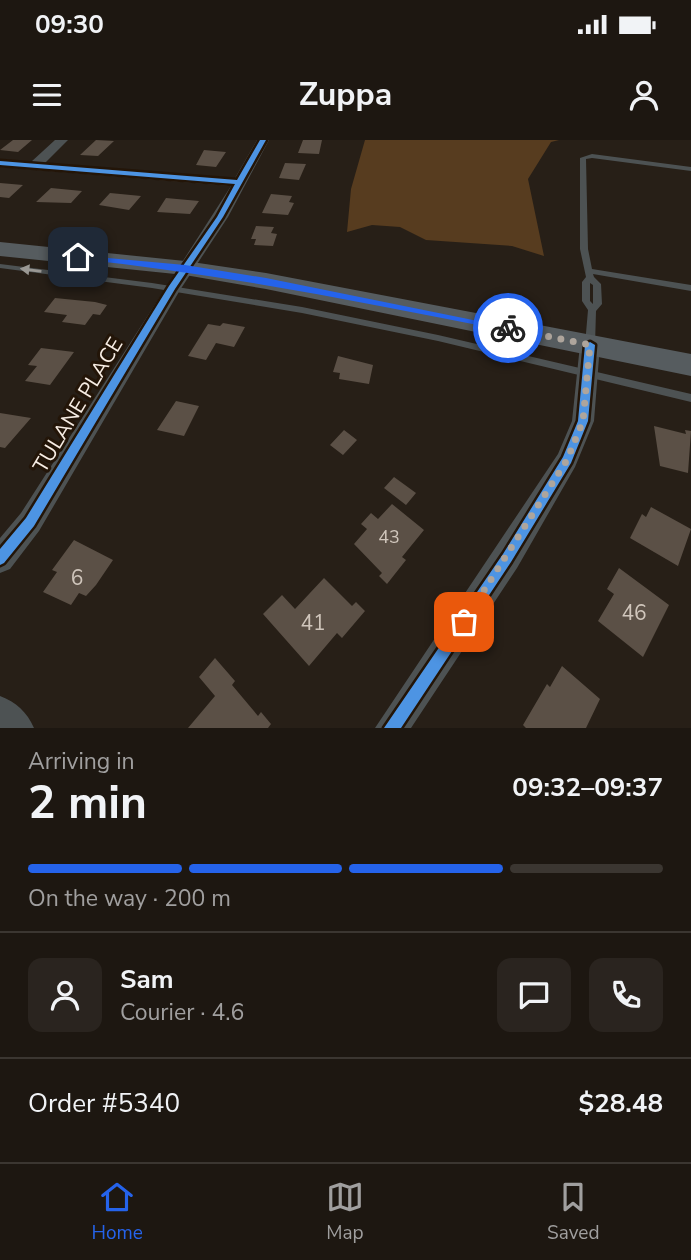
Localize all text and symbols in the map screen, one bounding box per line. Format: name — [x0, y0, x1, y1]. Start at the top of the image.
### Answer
text: 09:30 — [35, 7, 104, 42]
text: Zuppa — [299, 73, 392, 116]
icon: menu — [28, 76, 66, 114]
icon: person — [625, 76, 663, 114]
pin — [48, 227, 108, 287]
icon: home — [59, 238, 97, 276]
one-way arrow — [20, 265, 42, 276]
courier — [473, 293, 543, 363]
icon: bike — [489, 309, 527, 347]
street label: TULANE PLACE — [27, 332, 129, 478]
house number: 43 — [378, 525, 400, 549]
house number: 6 — [71, 564, 83, 592]
pin — [434, 592, 494, 652]
house number: 46 — [621, 599, 647, 627]
icon: bag — [445, 603, 483, 641]
house number: 41 — [300, 609, 326, 637]
text: Arriving in — [28, 746, 135, 777]
text: 09:32–09:37 — [512, 770, 663, 805]
text: 2 min — [28, 771, 147, 834]
text: On the way · 200 m — [28, 883, 231, 914]
button: person — [28, 958, 102, 1032]
button: chat — [497, 958, 571, 1032]
button: phone — [589, 958, 663, 1032]
text: Sam — [120, 962, 173, 997]
text: Courier · 4.6 — [120, 997, 244, 1028]
text: Order #5340 — [28, 1086, 180, 1121]
text: $28.48 — [579, 1086, 663, 1121]
tab: Home — [92, 1178, 143, 1246]
tab: Map — [326, 1178, 364, 1246]
tab: Saved — [547, 1178, 599, 1246]

